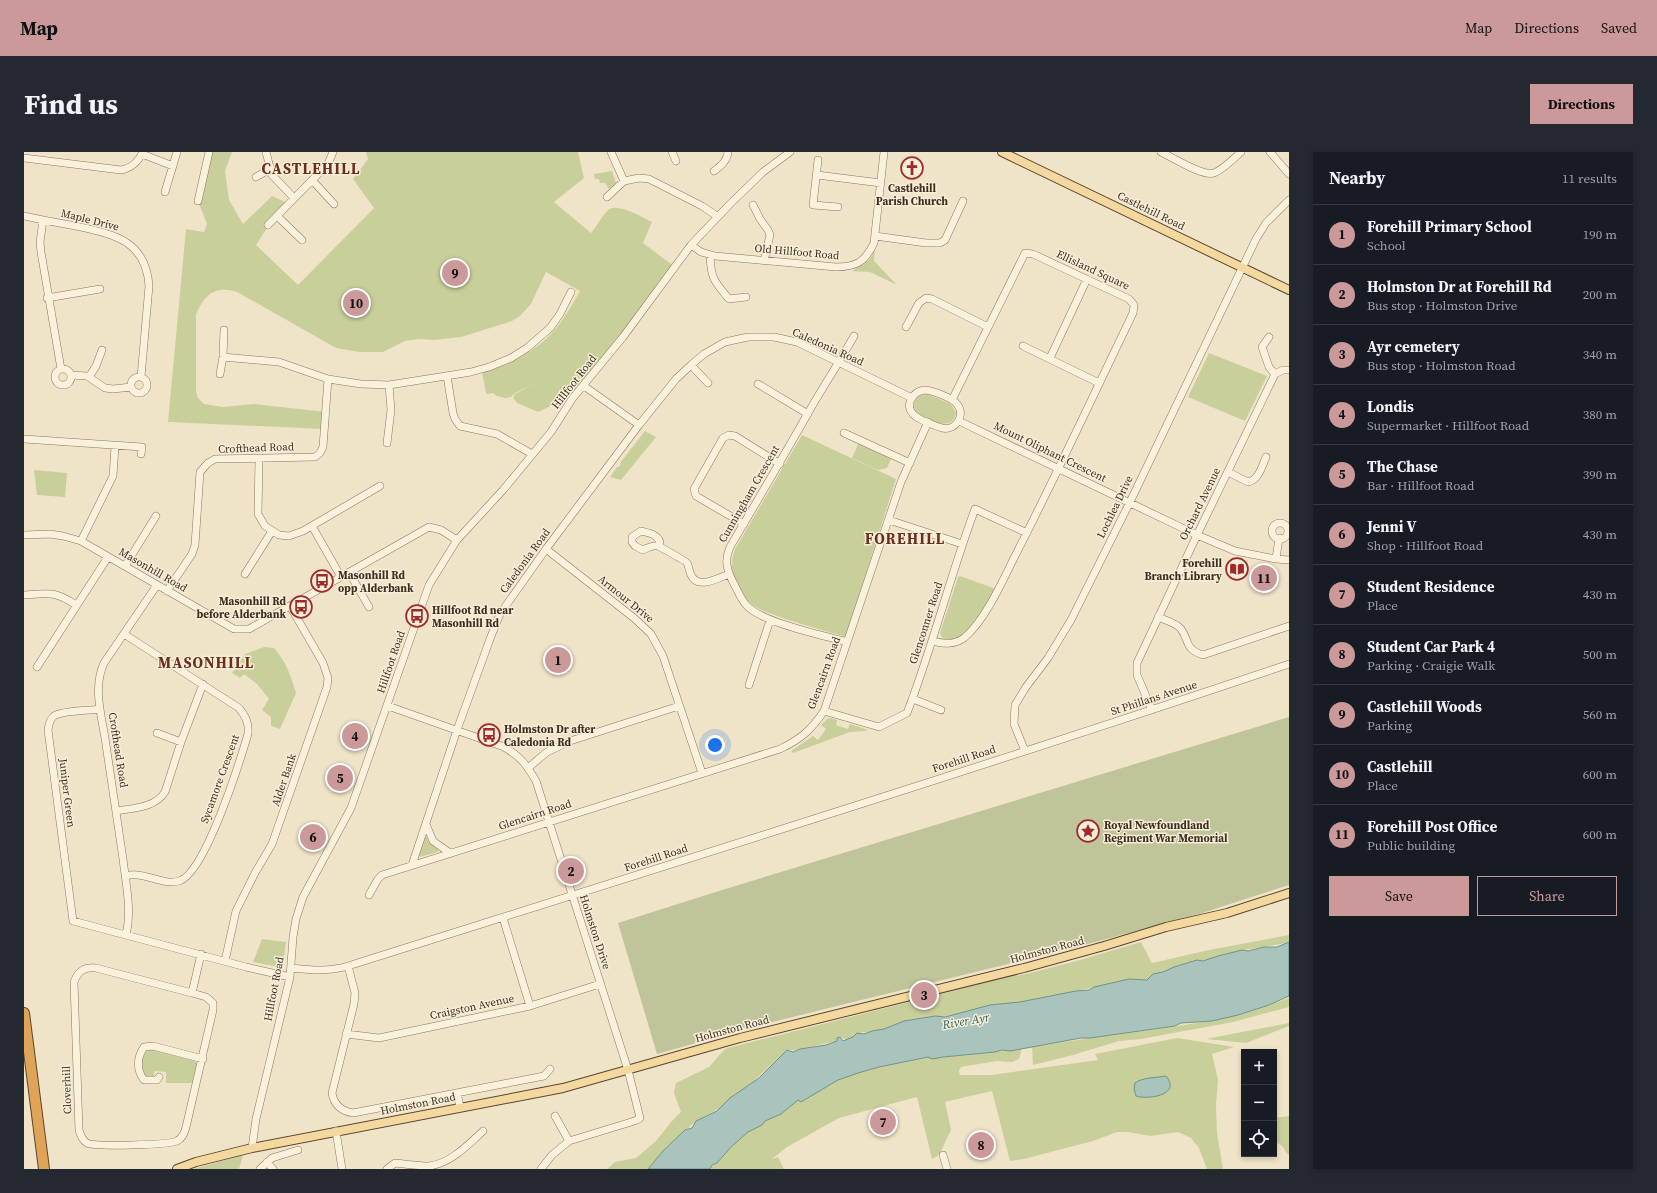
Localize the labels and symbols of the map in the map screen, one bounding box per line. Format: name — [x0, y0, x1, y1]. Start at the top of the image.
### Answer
church icon: Castlehill Parish Church — [899, 155, 925, 181]
district label: CASTLEHILL — [262, 158, 360, 179]
place label: Castlehill Parish Church — [876, 181, 948, 209]
street label: Castlehill Road — [1115, 188, 1188, 234]
street label: Maple Drive — [59, 206, 121, 235]
street label: Old Hillfoot Road — [754, 241, 841, 263]
street label: Ellisland Square — [1054, 246, 1132, 294]
pin: 9 — [442, 258, 468, 288]
pin: 10 — [343, 288, 369, 318]
street label: Caledonia Road — [790, 325, 867, 370]
street label: Hillfoot Road — [548, 351, 600, 412]
street label: Mount Oliphant Crescent — [991, 418, 1109, 486]
street label: Crofthead Road — [218, 439, 295, 457]
street label: Cunningham Crescent — [715, 442, 783, 545]
street label: Orchard Avenue — [1176, 465, 1224, 543]
street label: Lochlea Drive — [1093, 473, 1137, 541]
street label: Caledonia Road — [496, 525, 554, 596]
district label: FOREHILL — [865, 528, 945, 549]
street label: Masonhill Road — [116, 544, 191, 596]
place label: Forehill Branch Library — [1144, 556, 1222, 584]
library icon: Forehill Branch Library — [1224, 556, 1250, 582]
pin: 11 — [1251, 563, 1277, 593]
bus stop icon: Masonhill Rd opp Alderbank — [309, 568, 335, 594]
place label: Masonhill Rd opp Alderbank — [338, 568, 414, 596]
street label: Armour Drive — [595, 572, 657, 626]
street label: Glenconner Road — [906, 579, 947, 666]
place label: Masonhill Rd before Alderbank — [197, 594, 286, 622]
bus stop icon: Masonhill Rd before Alderbank — [288, 594, 314, 620]
bus stop icon: Hillfoot Rd near Masonhill Rd — [404, 603, 430, 629]
place label: Hillfoot Rd near Masonhill Rd — [432, 603, 514, 631]
street label: Hillfoot Road — [373, 628, 409, 695]
street label: Glencairn Road — [804, 634, 844, 711]
pin: 1 — [545, 645, 571, 675]
district label: MASONHILL — [158, 652, 254, 673]
street label: St Phillans Avenue — [1109, 677, 1200, 719]
street label: Crofthead Road — [105, 711, 131, 789]
pin: 4 — [342, 721, 368, 751]
bus stop icon: Holmston Dr after Caledonia Rd — [476, 722, 502, 748]
place label: Holmston Dr after Caledonia Rd — [504, 722, 596, 750]
street label: Sycamore Crescent — [197, 732, 243, 825]
your location — [705, 735, 725, 755]
street label: Forehill Road — [930, 741, 998, 776]
street label: Alder Bank — [268, 751, 300, 808]
street label: Juniper Green — [55, 757, 79, 829]
pin: 5 — [327, 763, 353, 793]
street label: Glencairn Road — [496, 796, 574, 834]
place icon: Royal Newfoundland Regiment War Memorial — [1075, 818, 1101, 844]
place label: Royal Newfoundland Regiment War Memorial — [1104, 818, 1228, 846]
pin: 6 — [300, 822, 326, 852]
street label: Forehill Road — [622, 840, 690, 875]
pin: 2 — [558, 856, 584, 886]
street label: Holmston Drive — [576, 893, 614, 972]
street label: Holmston Road — [1008, 933, 1086, 967]
street label: Hillfoot Road — [260, 955, 288, 1022]
pin: 3 — [911, 980, 937, 1010]
street label: Craigston Avenue — [428, 991, 516, 1023]
water label: River Ayr — [940, 1009, 992, 1033]
street label: Holmston Road — [693, 1012, 771, 1046]
street label: Cloverhill — [59, 1066, 75, 1114]
street label: Holmston Road — [379, 1089, 458, 1119]
pin: 7 — [870, 1107, 896, 1137]
pin: 8 — [968, 1130, 994, 1160]

